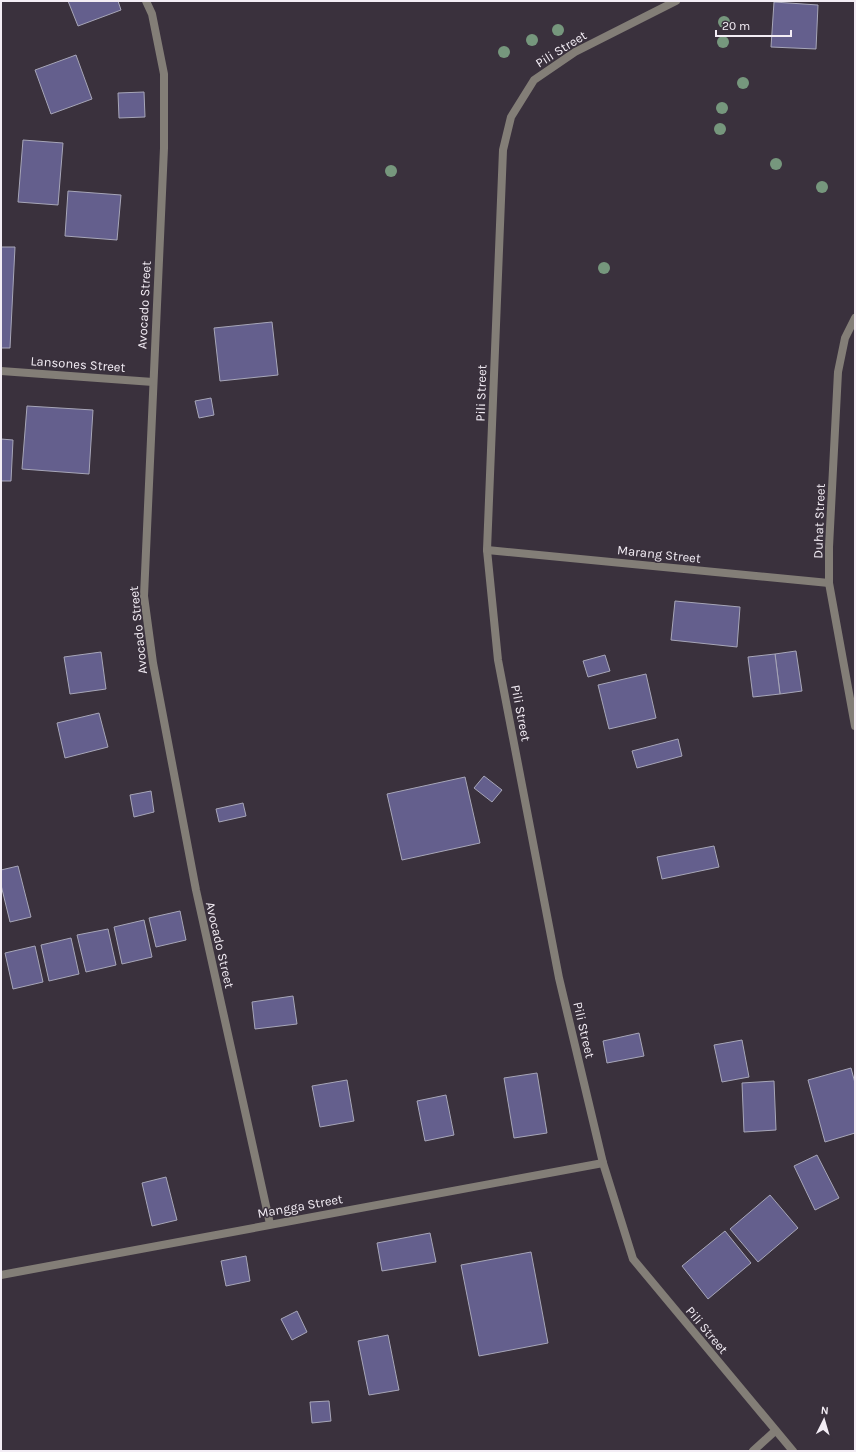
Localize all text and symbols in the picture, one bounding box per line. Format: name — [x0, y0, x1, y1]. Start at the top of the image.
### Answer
scale bar — [716, 12, 791, 38]
text: 20 m — [722, 19, 750, 33]
street label: Pili Street — [533, 27, 589, 71]
street label: Avocado Street — [134, 260, 154, 349]
street label: Lansones Street — [30, 353, 126, 375]
street label: Pili Street — [473, 364, 490, 422]
street label: Duhat Street — [810, 483, 828, 559]
street label: Marang Street — [616, 542, 702, 566]
street label: Avocado Street — [126, 585, 150, 675]
street label: Pili Street — [508, 683, 534, 743]
street label: Avocado Street — [203, 900, 237, 990]
street label: Pili Street — [570, 1000, 598, 1060]
street label: Mangga Street — [256, 1191, 344, 1221]
street label: Pili Street — [683, 1303, 731, 1357]
north arrow — [804, 1400, 844, 1440]
text: N — [820, 1404, 829, 1417]

